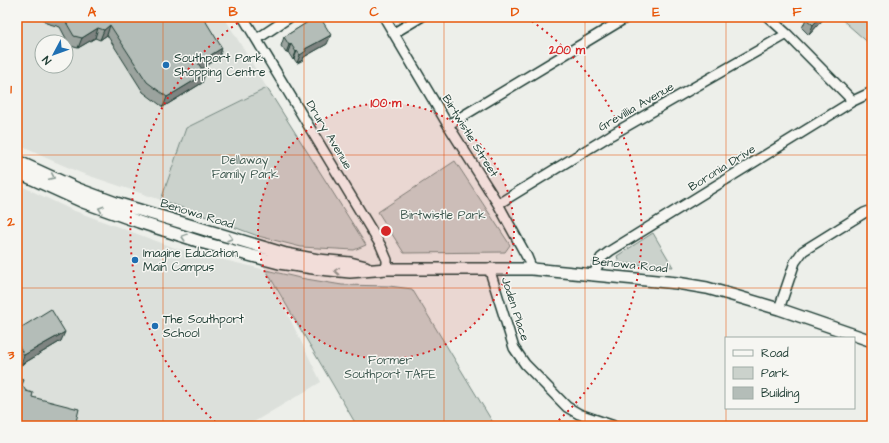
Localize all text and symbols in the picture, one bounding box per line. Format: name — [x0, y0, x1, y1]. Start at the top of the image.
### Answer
text: A — [88, 3, 97, 21]
text: B — [228, 3, 238, 21]
text: C — [369, 3, 379, 21]
text: D — [511, 3, 520, 21]
text: E — [652, 3, 660, 21]
text: F — [792, 3, 802, 21]
north arrow — [34, 34, 74, 74]
text: 200 m — [548, 42, 586, 59]
place label: Southport Park Shopping Centre — [174, 50, 266, 82]
text: N — [39, 53, 55, 68]
marker: Southport Park Shopping Centre — [161, 60, 171, 70]
street label: Grevillia Avenue — [595, 78, 677, 136]
text: 1 — [10, 80, 12, 98]
street label: Birtwistle Street — [438, 91, 502, 181]
text: 100 m — [371, 95, 402, 112]
street label: Drury Avenue — [301, 97, 357, 174]
street label: Boronia Drive — [685, 140, 759, 195]
park label: Dellaway Family Park — [212, 152, 279, 184]
one-way arrow — [48, 172, 56, 180]
street label: Benowa Road — [158, 195, 236, 233]
one-way arrow — [98, 205, 105, 213]
park label: Birtwistle Park — [400, 207, 486, 224]
text: 2 — [6, 213, 15, 231]
centre of rings — [379, 224, 393, 238]
one-way arrow — [180, 233, 187, 241]
one-way arrow — [226, 233, 233, 242]
place label: Imagine Education Main Campus — [143, 245, 238, 276]
street label: Benowa Road — [591, 253, 669, 277]
marker: Imagine Education Main Campus — [130, 255, 140, 265]
one-way arrow — [334, 266, 340, 275]
street label: Joden Place — [497, 275, 533, 344]
place label: The Southport School — [163, 311, 244, 342]
marker: The Southport School — [150, 321, 160, 331]
legend — [725, 337, 855, 409]
text: Road — [761, 345, 789, 362]
text: 3 — [7, 346, 15, 364]
park label: Former Southport TAFE — [344, 352, 436, 383]
text: Park — [761, 365, 789, 382]
text: Building — [761, 385, 799, 403]

